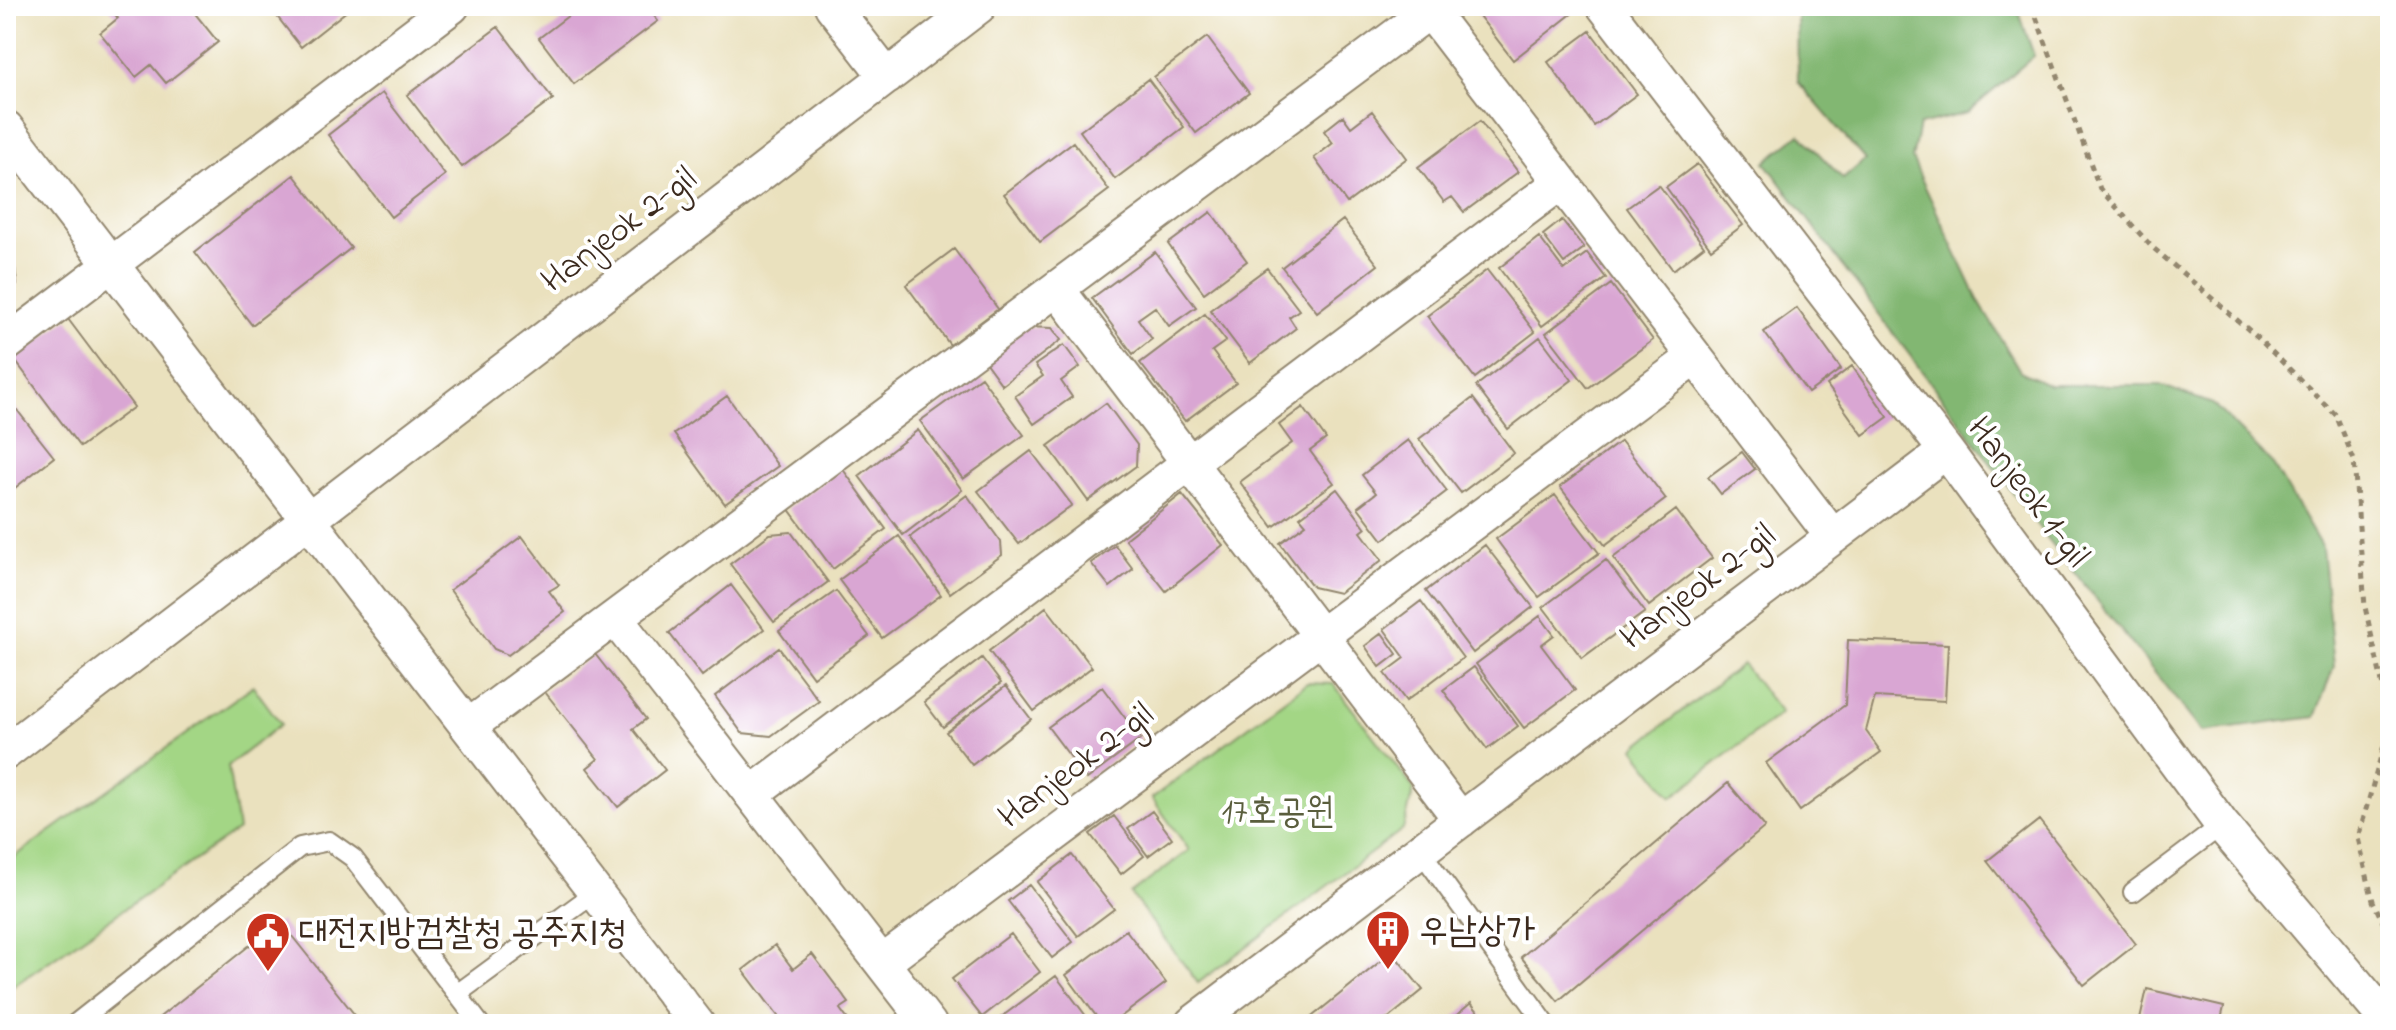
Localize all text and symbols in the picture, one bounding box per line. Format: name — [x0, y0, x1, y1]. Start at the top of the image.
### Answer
street label: Hanjeok 2-gil — [531, 154, 709, 308]
street label: Hanjeok 1-gil — [1952, 406, 2102, 580]
street label: Hanjeok 2-gil — [1610, 511, 1788, 665]
street label: Hanjeok 2-gil — [988, 690, 1166, 844]
park label: 17호공원 — [1221, 787, 1335, 840]
place label: 우남상가 — [1419, 906, 1535, 959]
place label: 대전지방검찰청 공주지청 — [299, 908, 627, 961]
building icon: 우남상가 — [1364, 908, 1412, 971]
public building icon: 대전지방검찰청 공주지청 — [244, 910, 292, 973]

